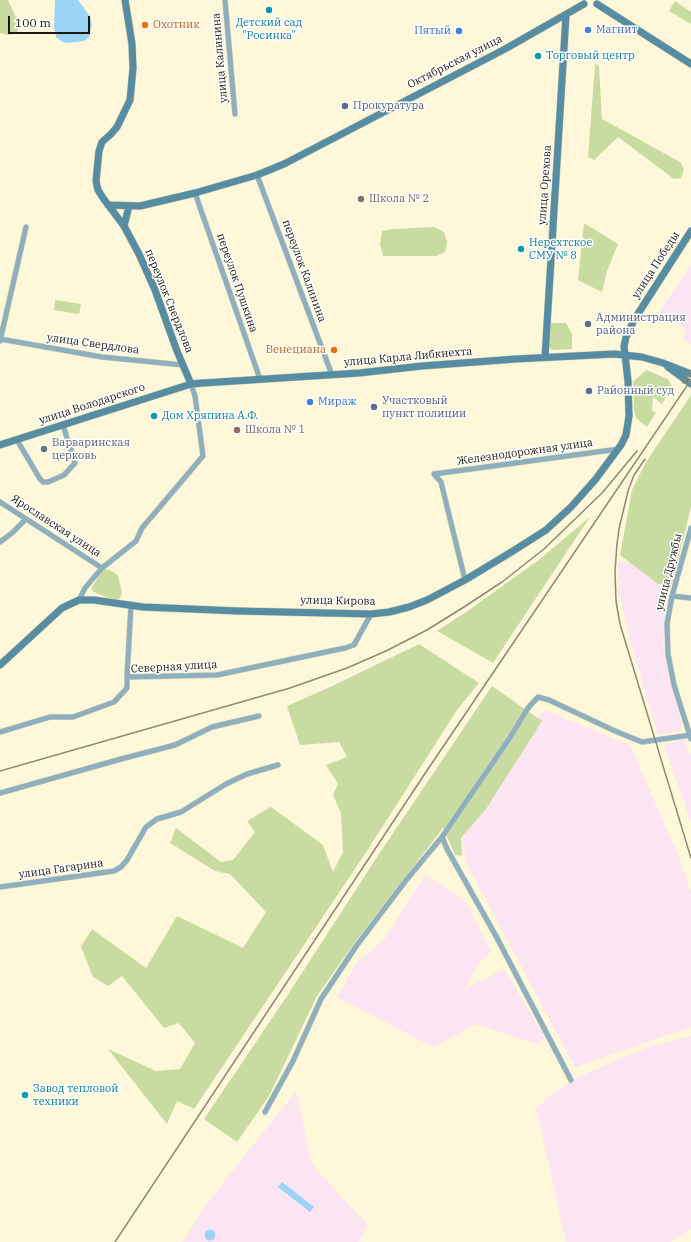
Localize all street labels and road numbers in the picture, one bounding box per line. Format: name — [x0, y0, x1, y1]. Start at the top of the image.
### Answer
street label: улица Калинина — [209, 12, 231, 104]
street label: Октябрьская улица — [405, 32, 505, 92]
street label: улица Орехова — [536, 145, 554, 225]
street label: переулок Калинина — [279, 218, 329, 324]
street label: улица Победы — [629, 229, 683, 301]
street label: переулок Пушкина — [214, 232, 260, 334]
street label: переулок Свердлова — [142, 247, 196, 355]
street label: улица Свердлова — [46, 331, 140, 357]
street label: улица Карла Либкнехта — [343, 345, 473, 369]
street label: улица Володарского — [37, 381, 147, 427]
street label: Железнодорожная улица — [456, 436, 594, 468]
street label: Ярославская улица — [9, 492, 103, 560]
street label: улица Дружбы — [653, 532, 685, 612]
street label: улица Кирова — [300, 594, 376, 608]
street label: Северная улица — [130, 658, 218, 676]
street label: улица Гагарина — [18, 857, 104, 881]

